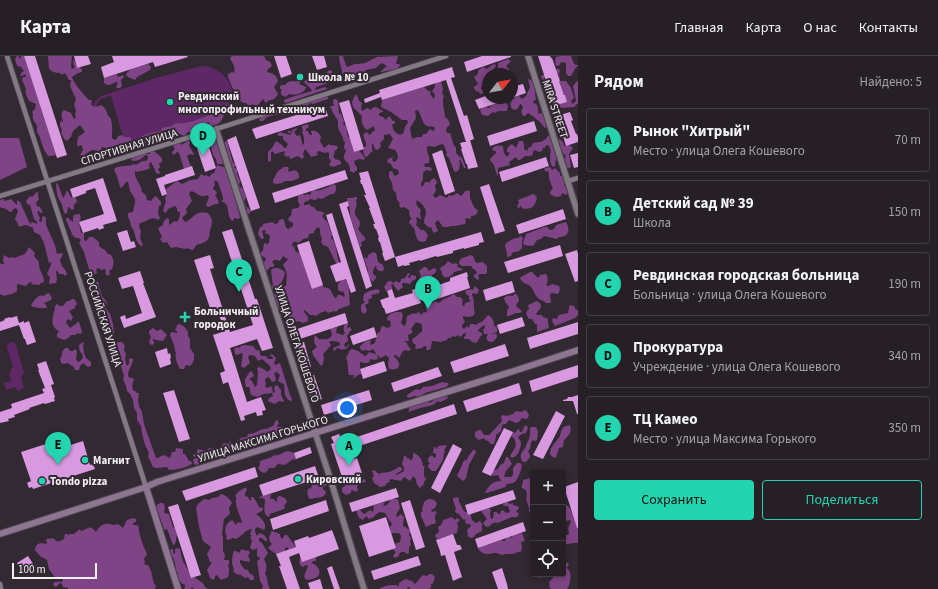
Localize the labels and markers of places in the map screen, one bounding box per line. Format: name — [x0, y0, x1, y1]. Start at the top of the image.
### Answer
place label: Школа № 10 — [308, 70, 369, 85]
marker: Школа № 10 — [295, 72, 305, 82]
place label: Ревдинский многопрофильный техникум — [178, 89, 325, 117]
marker: Ревдинский многопрофильный техникум — [165, 97, 175, 107]
pin: D — [190, 123, 216, 156]
pin: C — [226, 259, 252, 292]
pin: B — [415, 276, 441, 309]
place label: Больничный городок — [194, 304, 259, 332]
marker: Больничный городок — [179, 311, 191, 323]
pin: E — [45, 432, 71, 465]
pin: A — [336, 433, 362, 466]
place label: Магнит — [93, 453, 131, 468]
marker: Магнит — [80, 455, 90, 465]
place label: Кировский — [306, 472, 361, 487]
place label: Tondo pizza — [50, 474, 108, 489]
marker: Кировский — [293, 474, 303, 484]
marker: Tondo pizza — [37, 476, 47, 486]

